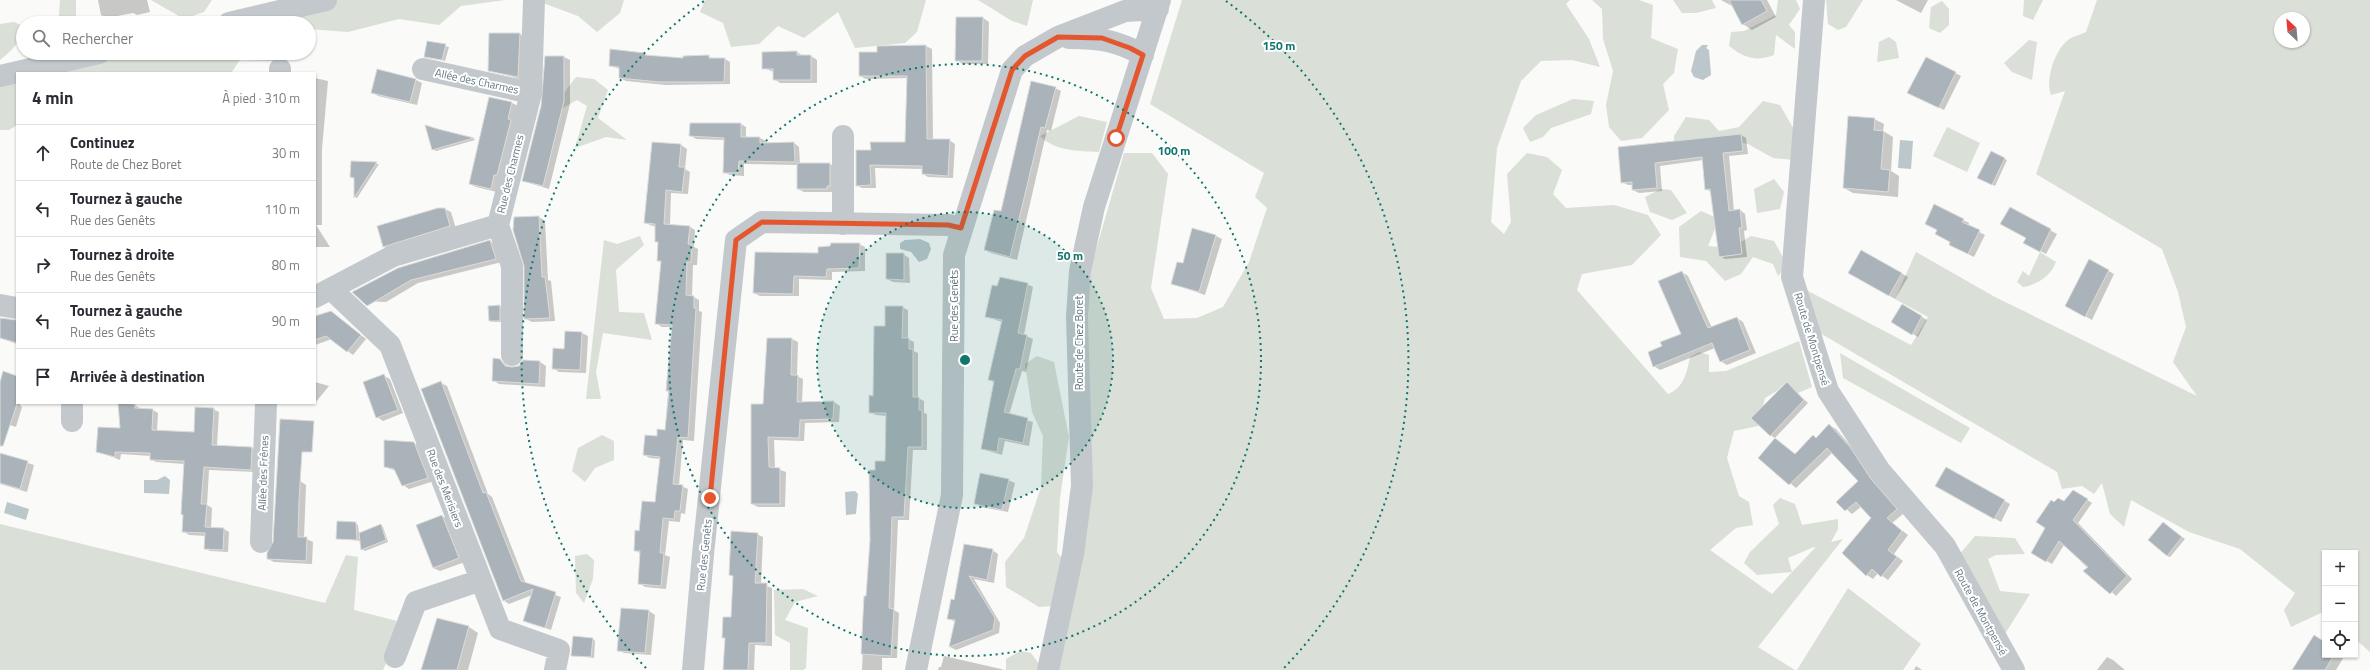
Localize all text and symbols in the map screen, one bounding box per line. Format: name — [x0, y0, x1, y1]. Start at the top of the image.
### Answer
north arrow — [2274, 12, 2310, 48]
search box — [16, 16, 316, 60]
icon: search — [30, 27, 52, 49]
text: Rechercher — [62, 27, 133, 50]
text: 150 m — [1263, 36, 1295, 55]
street label: Allée des Charmes — [434, 64, 520, 98]
text: 4 min — [32, 85, 73, 111]
text: À pied · 310 m — [222, 88, 300, 108]
route start — [1107, 129, 1125, 147]
text: Continuez — [70, 131, 135, 154]
street label: Rue des Charmes — [492, 133, 528, 215]
text: 100 m — [1158, 141, 1190, 160]
icon: ahead — [32, 142, 54, 164]
text: 30 m — [272, 143, 300, 163]
text: Route de Chez Boret — [70, 154, 182, 174]
text: Tournez à gauche — [70, 187, 182, 210]
icon: left — [32, 198, 54, 220]
text: 110 m — [264, 199, 300, 219]
text: Rue des Genêts — [70, 210, 155, 230]
text: Tournez à droite — [70, 243, 175, 266]
text: 50 m — [1057, 246, 1083, 265]
icon: right — [32, 254, 54, 276]
text: 80 m — [272, 255, 300, 275]
text: Rue des Genêts — [70, 266, 155, 286]
street label: Rue des Genêts — [946, 270, 962, 342]
street label: Route de Montpensé — [1790, 290, 1834, 388]
street label: Route de Chez Boret — [1071, 296, 1087, 390]
text: Tournez à gauche — [70, 299, 182, 322]
icon: left — [32, 310, 54, 332]
text: 90 m — [272, 311, 300, 331]
text: Rue des Genêts — [70, 322, 155, 342]
centre of rings — [958, 353, 972, 367]
text: Arrivée à destination — [70, 365, 205, 388]
icon: arrive — [32, 366, 54, 388]
street label: Allée des Frênes — [254, 435, 272, 511]
street label: Rue des Merisiers — [423, 447, 467, 529]
route end — [701, 489, 719, 507]
street label: Rue des Genêts — [692, 518, 716, 592]
map controls — [2322, 550, 2358, 658]
button: + — [2322, 550, 2358, 586]
street label: Route de Montpensé — [1951, 566, 2012, 659]
button: − — [2322, 586, 2358, 622]
button: locate — [2322, 622, 2358, 658]

